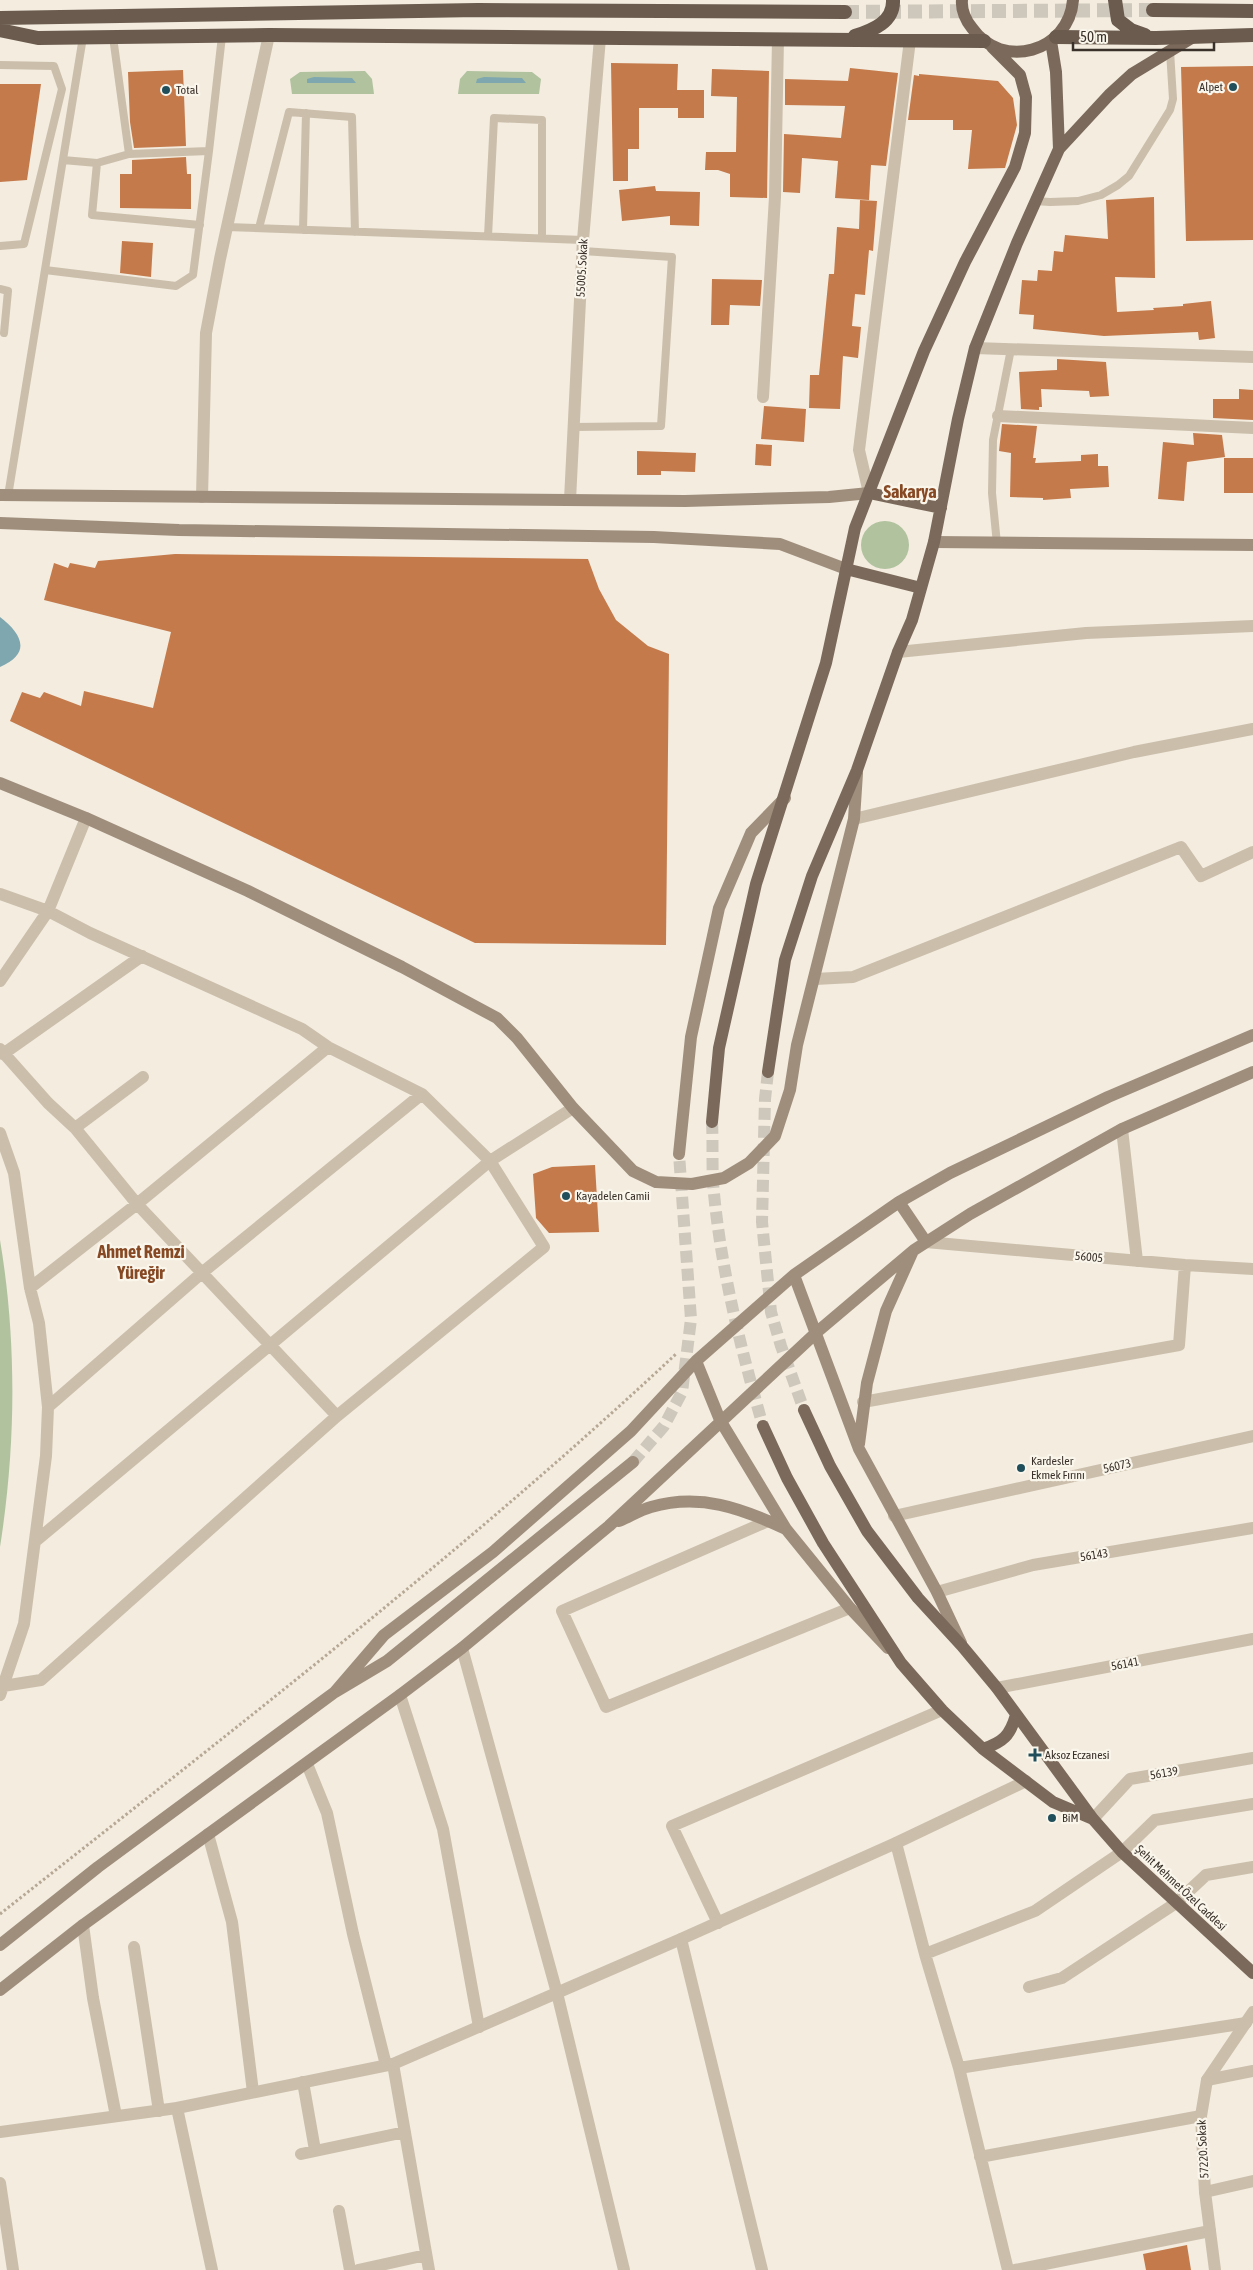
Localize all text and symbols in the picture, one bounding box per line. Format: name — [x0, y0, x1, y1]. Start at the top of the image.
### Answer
scale bar — [1073, 20, 1214, 52]
text: 50 m — [1080, 28, 1107, 45]
place label: Alpet — [1199, 80, 1224, 94]
marker: Alpet — [1227, 81, 1239, 93]
place label: Total — [176, 83, 199, 97]
marker: Total — [160, 84, 172, 96]
street label: 55005. Sokak — [573, 238, 591, 298]
district label: Sakarya — [883, 481, 937, 502]
place label: Kayadelen Camii — [576, 1189, 650, 1203]
marker: Kayadelen Camii — [560, 1190, 572, 1202]
district label: Ahmet Remzi Yüreğir — [96, 1241, 185, 1283]
street label: 56005 — [1074, 1249, 1104, 1265]
place label: Kardesler Ekmek Fırını — [1031, 1454, 1085, 1482]
street label: 56073 — [1102, 1456, 1132, 1476]
marker: Kardesler Ekmek Fırını — [1015, 1462, 1027, 1474]
street label: 56143 — [1079, 1546, 1109, 1564]
street label: 56141 — [1110, 1654, 1141, 1674]
place label: Aksoz Eczanesi — [1045, 1748, 1110, 1762]
marker: Aksoz Eczanesi — [1029, 1749, 1041, 1761]
street label: 56139 — [1149, 1764, 1179, 1782]
place label: BiM — [1062, 1811, 1079, 1825]
marker: BiM — [1046, 1812, 1058, 1824]
street label: Şehit Mehmet Özel Caddesi — [1133, 1842, 1229, 1934]
street label: 57220. Sokak — [1194, 2119, 1212, 2179]

